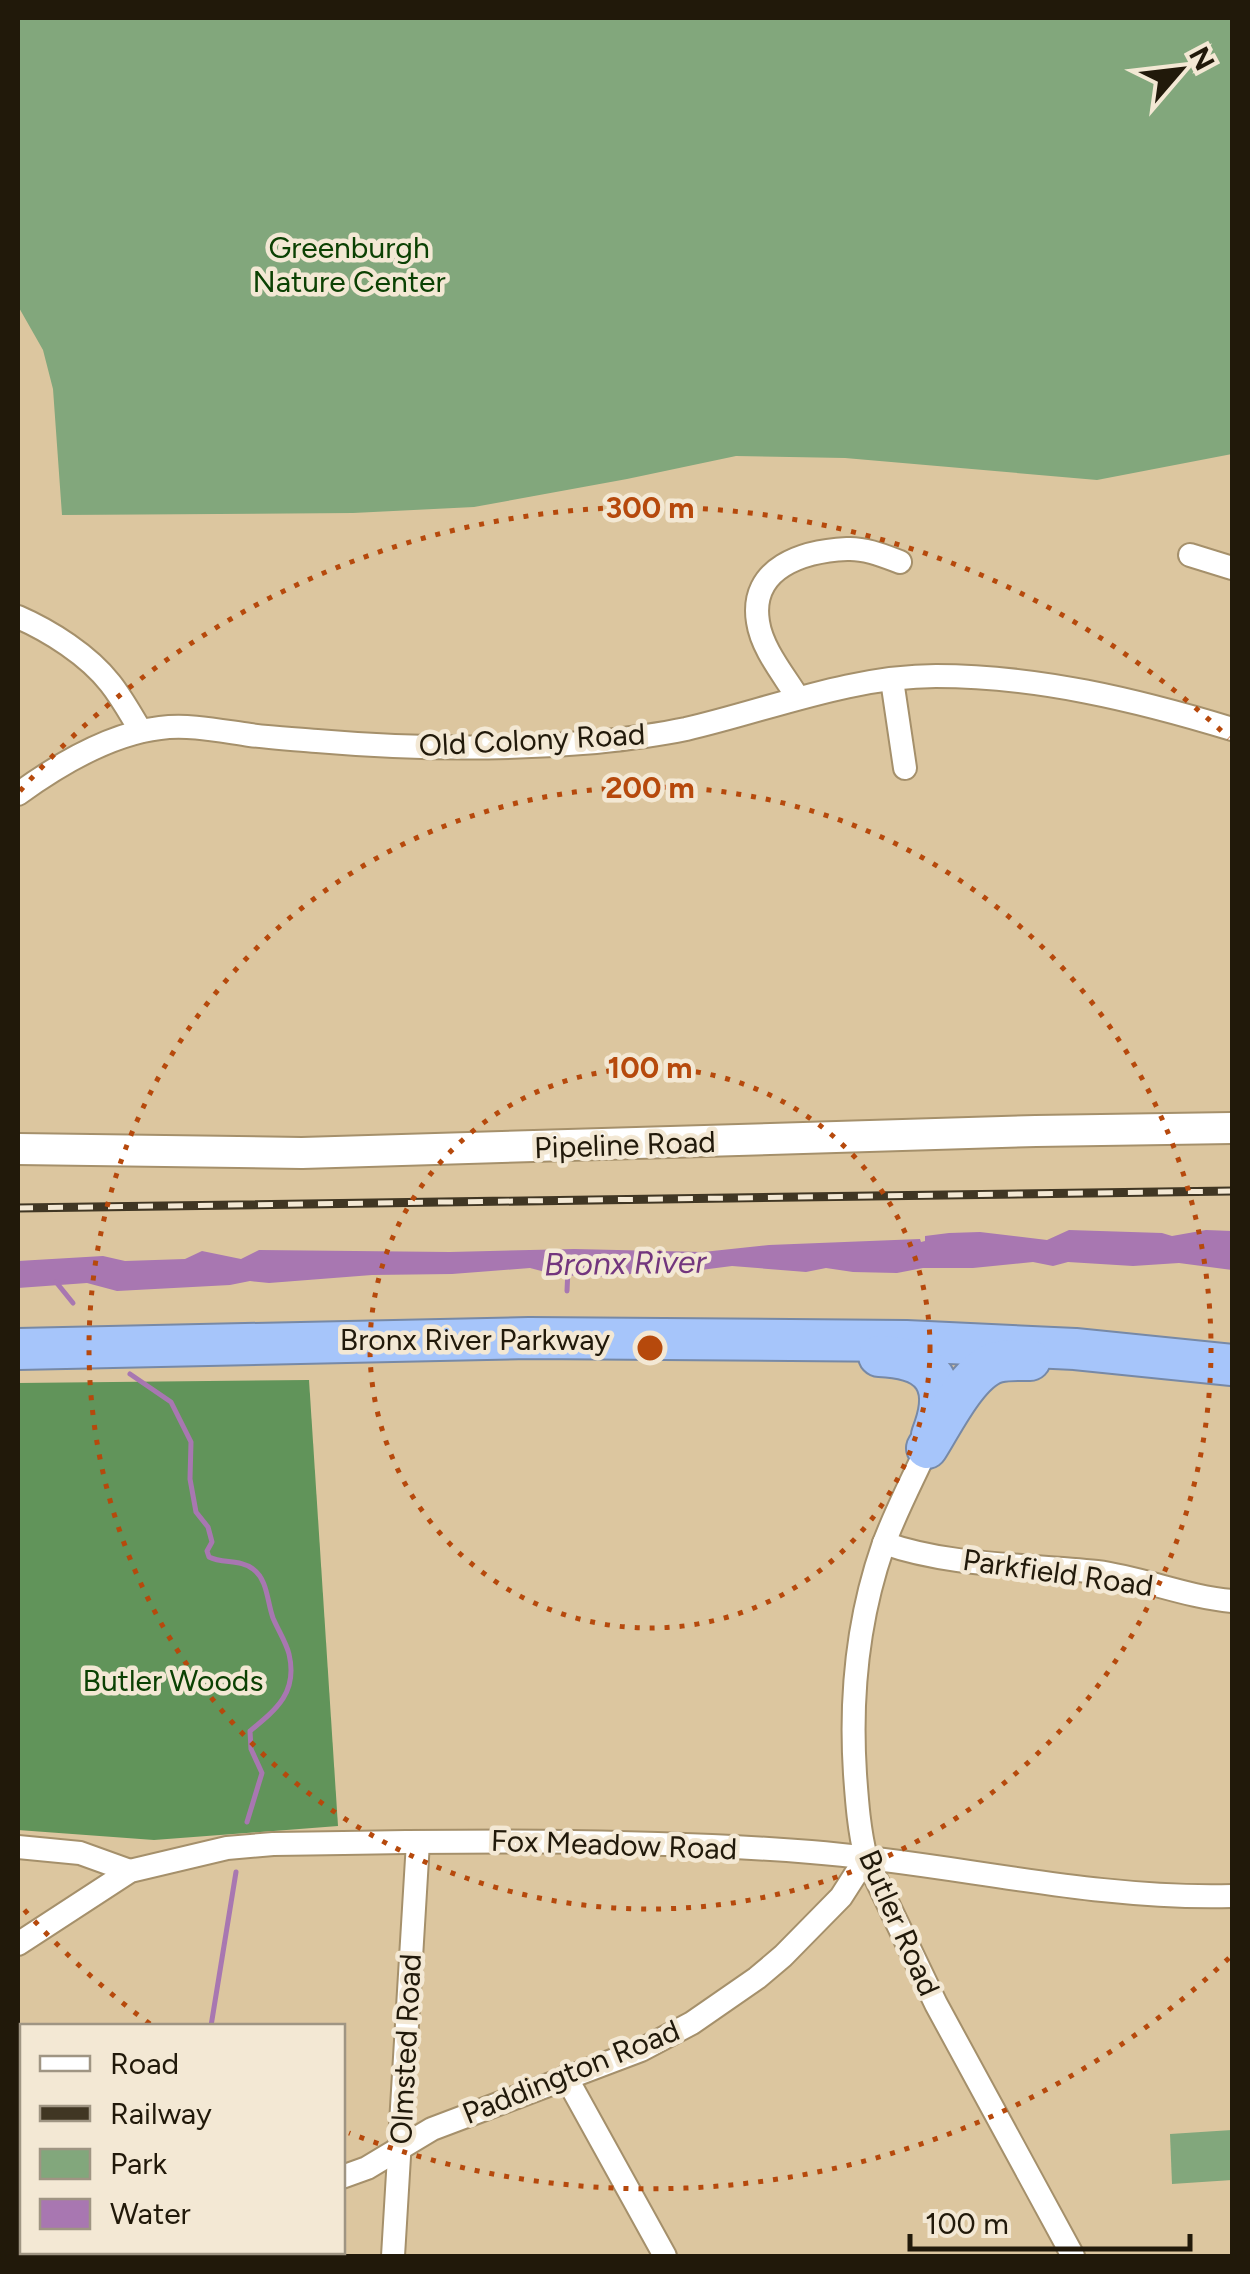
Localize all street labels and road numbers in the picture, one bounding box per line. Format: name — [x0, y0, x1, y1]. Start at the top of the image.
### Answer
street label: Old Colony Road — [418, 715, 646, 764]
street label: Pipeline Road — [534, 1123, 716, 1166]
street label: Bronx River Parkway — [340, 1321, 610, 1358]
street label: Parkfield Road — [960, 1541, 1156, 1604]
street label: Fox Meadow Road — [490, 1822, 738, 1867]
street label: Butler Road — [851, 1844, 948, 2002]
street label: Olmsted Road — [382, 1953, 429, 2145]
street label: Paddington Road — [457, 2011, 685, 2132]

